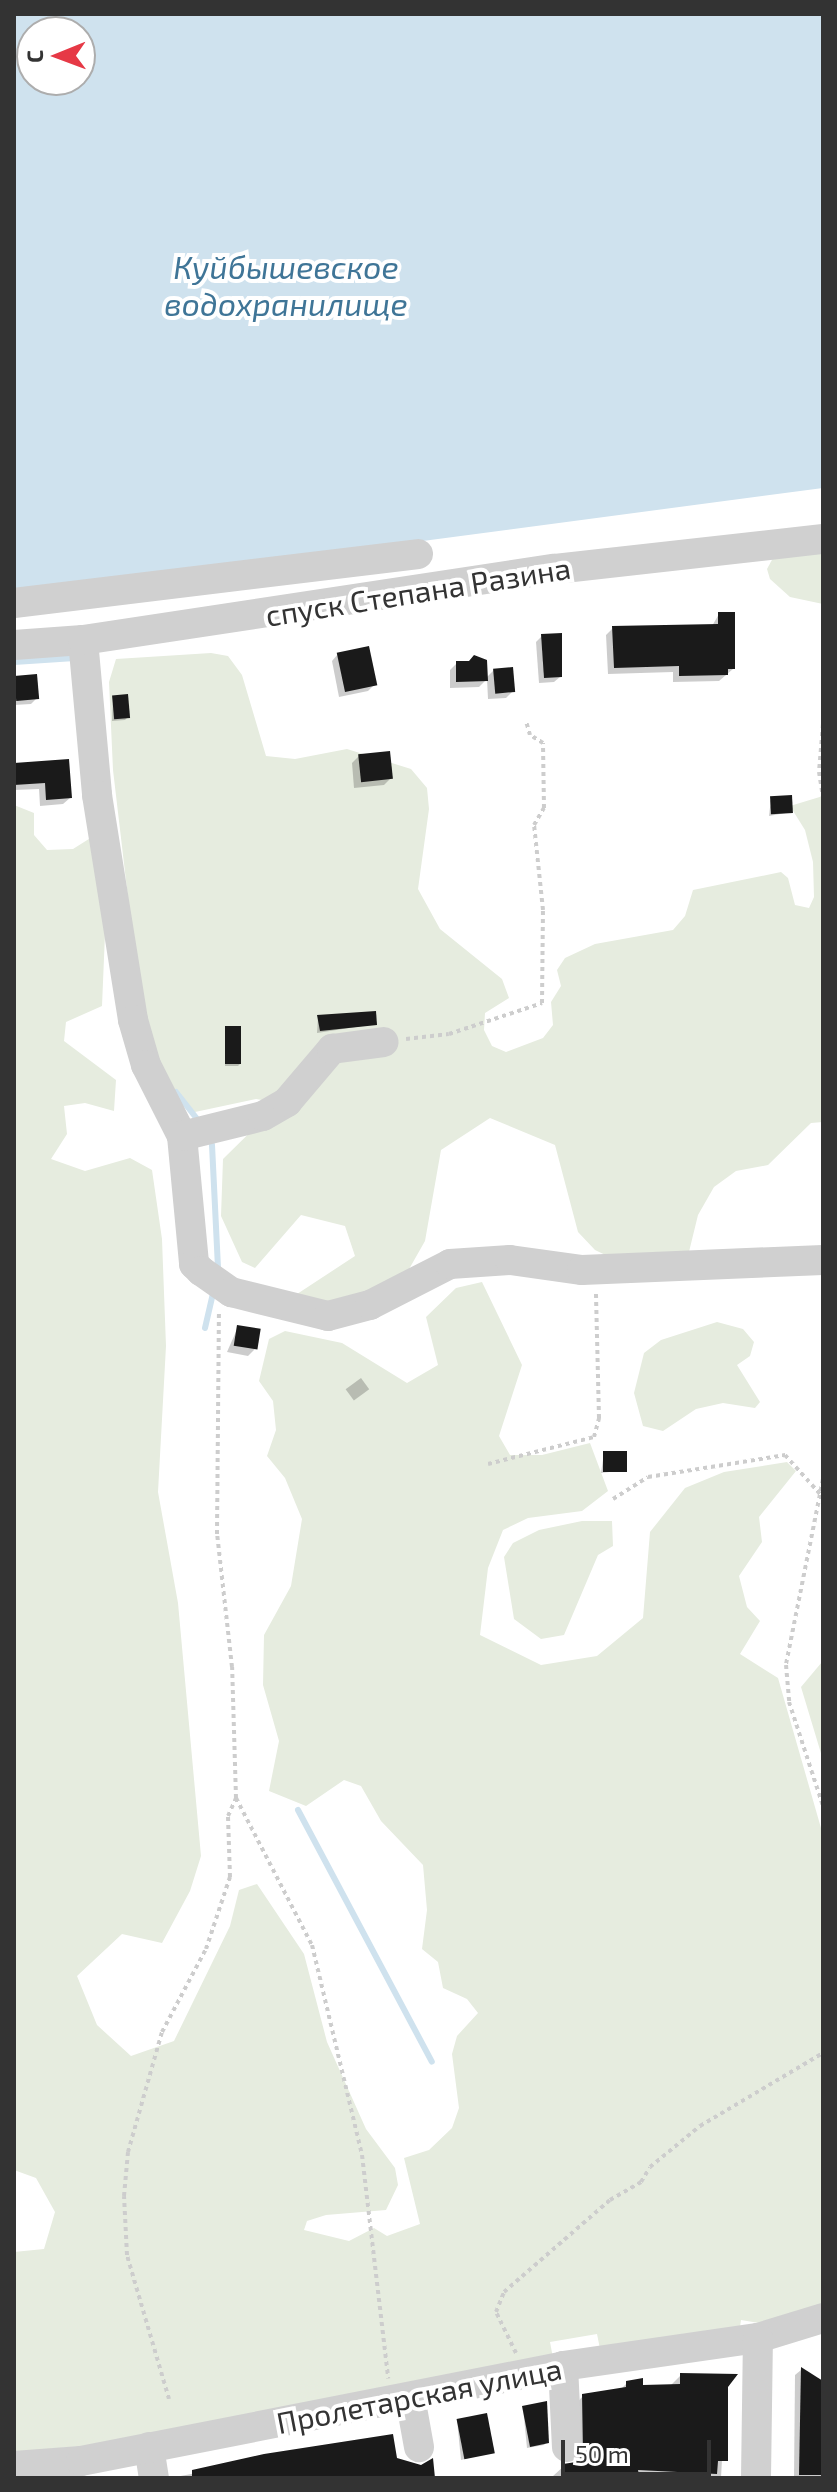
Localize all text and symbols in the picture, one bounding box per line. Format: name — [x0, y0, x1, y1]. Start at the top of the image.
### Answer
north arrow — [16, 16, 96, 96]
text: С — [21, 50, 47, 63]
water label: Куйбышевское водохранилище — [164, 248, 408, 323]
street label: спуск Степана Разина — [263, 549, 573, 633]
street label: Пролетарская улица — [273, 2350, 565, 2440]
scale bar — [565, 2424, 715, 2474]
text: 50 m — [575, 2439, 629, 2468]

